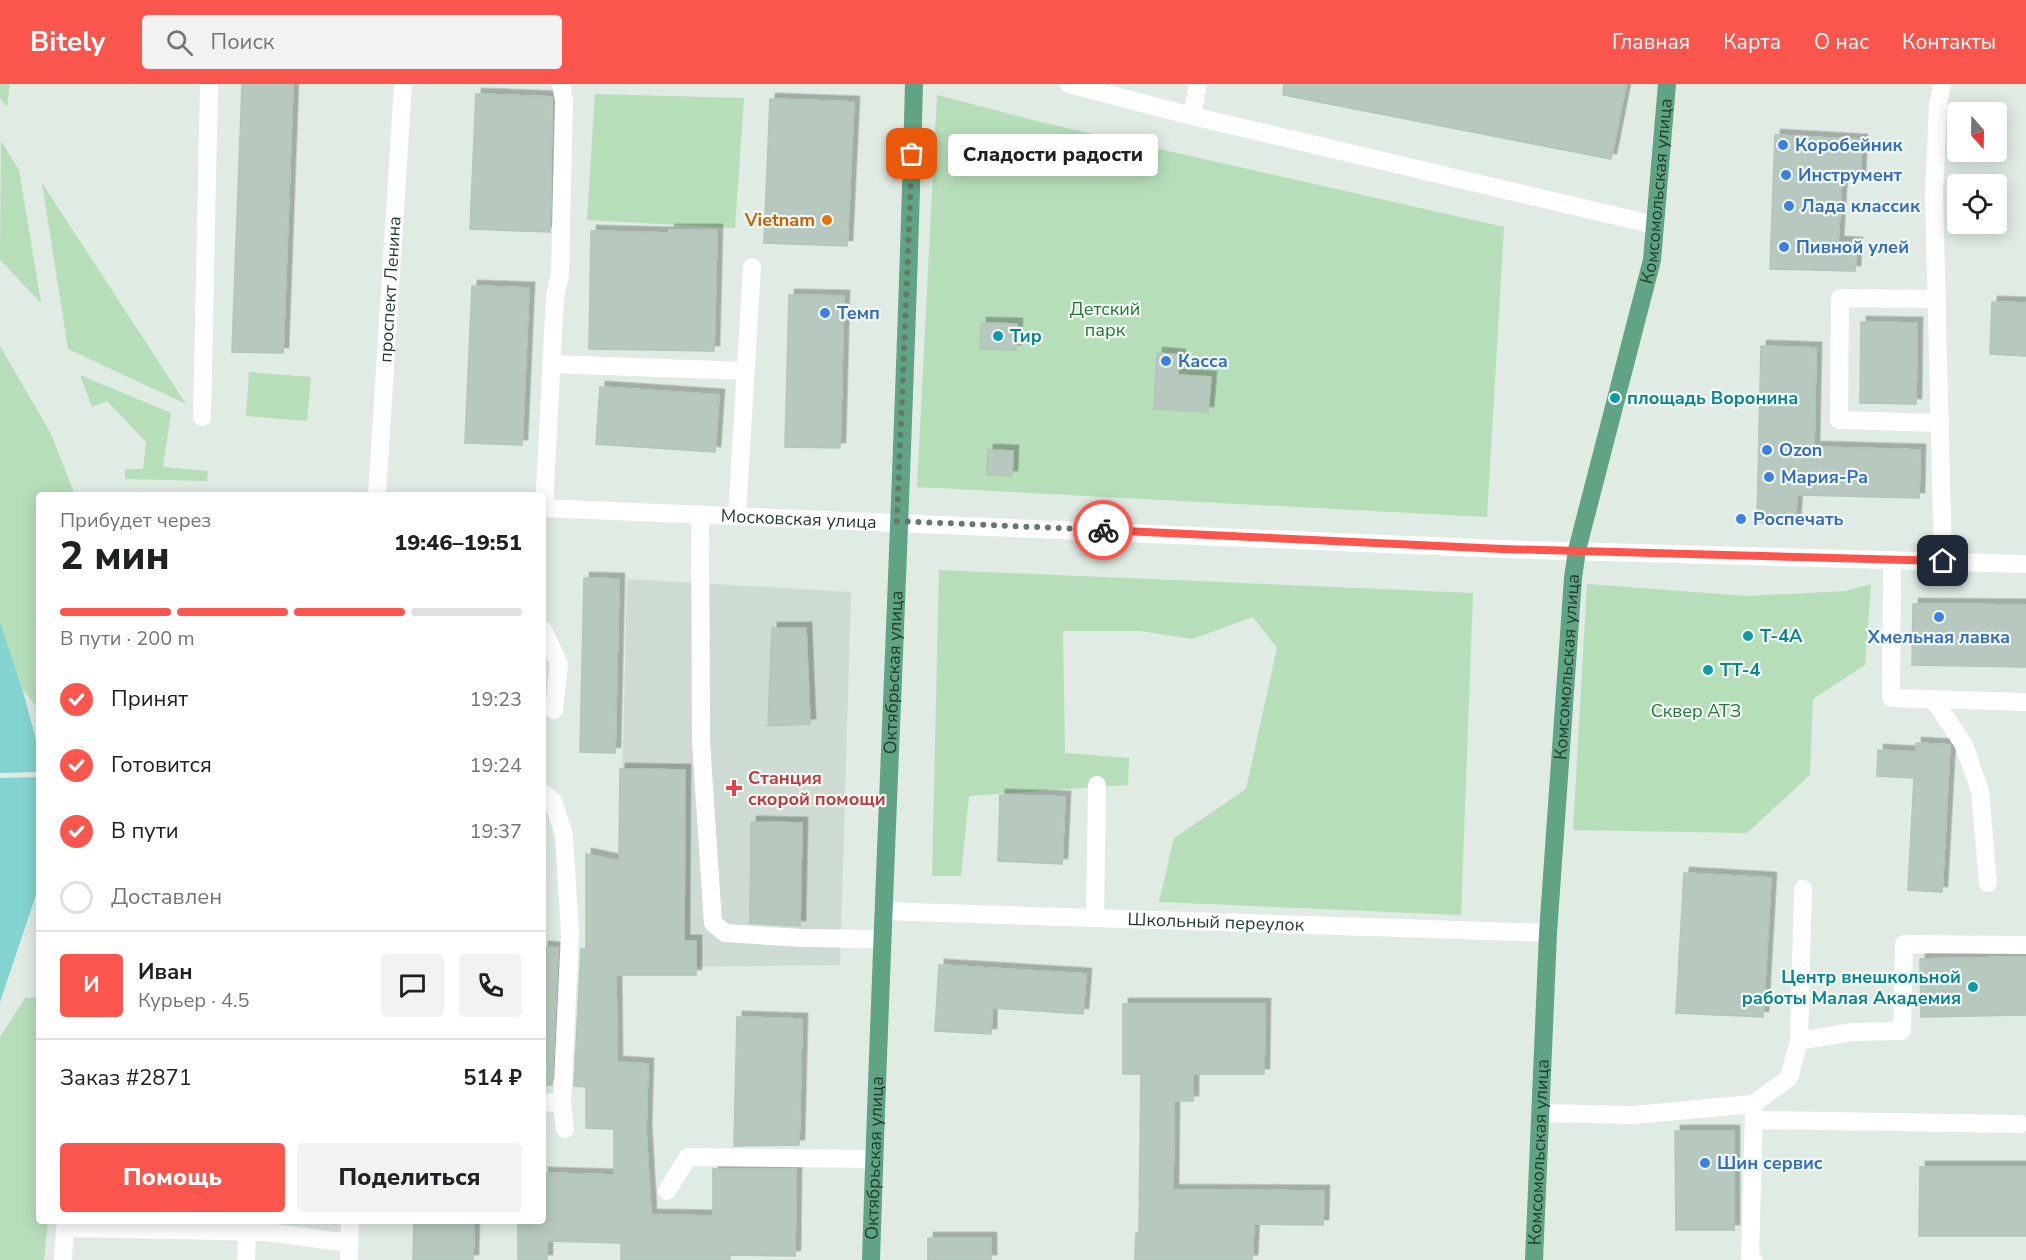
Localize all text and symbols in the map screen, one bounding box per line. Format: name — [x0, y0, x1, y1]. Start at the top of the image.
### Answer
search box — [142, 15, 562, 69]
text: Bitely — [30, 23, 106, 61]
icon: search — [163, 26, 196, 59]
text: Поиск — [211, 27, 274, 57]
text: Главная — [1612, 28, 1690, 56]
text: Карта — [1723, 28, 1781, 56]
text: О нас — [1814, 28, 1869, 56]
text: Контакты — [1902, 28, 1996, 56]
street label: Комсомольская улица — [1634, 97, 1678, 286]
north arrow — [1947, 102, 2007, 162]
map controls — [1947, 102, 2007, 234]
pin — [886, 128, 937, 179]
callout: Сладости радости — [948, 133, 1158, 175]
place label: Коробейник — [1795, 133, 1904, 157]
icon: bag — [895, 137, 928, 170]
marker: Коробейник — [1776, 138, 1790, 152]
text: Сладости радости — [963, 141, 1143, 168]
place label: Инструмент — [1798, 163, 1903, 187]
marker: Инструмент — [1779, 168, 1793, 182]
button: locate — [1947, 174, 2007, 234]
place label: Лада классик — [1801, 194, 1921, 218]
marker: Лада классик — [1782, 199, 1796, 213]
place label: Vietnam — [744, 208, 815, 232]
marker: Vietnam — [820, 213, 834, 227]
street label: проспект Ленина — [373, 215, 407, 363]
place label: Пивной улей — [1796, 235, 1909, 259]
marker: Пивной улей — [1777, 240, 1791, 254]
park label: Детский парк — [1070, 297, 1140, 342]
place label: Темп — [837, 301, 880, 325]
marker: Темп — [818, 306, 832, 320]
place label: Тир — [1010, 324, 1042, 348]
marker: Тир — [991, 329, 1005, 343]
place label: Касса — [1178, 349, 1228, 373]
marker: Касса — [1159, 354, 1173, 368]
place label: площадь Воронина — [1627, 386, 1798, 410]
marker: площадь Воронина — [1608, 391, 1622, 405]
place label: Ozon — [1779, 438, 1822, 462]
marker: Ozon — [1760, 443, 1774, 457]
place label: Мария-Ра — [1781, 465, 1868, 489]
marker: Мария-Ра — [1762, 470, 1776, 484]
courier — [1073, 500, 1133, 560]
street label: Московская улица — [720, 504, 877, 534]
text: Прибудет через — [60, 507, 211, 534]
place label: Роспечать — [1753, 507, 1844, 531]
marker: Роспечать — [1734, 512, 1748, 526]
icon: bike — [1087, 514, 1120, 547]
text: 19:46–19:51 — [394, 528, 522, 558]
text: 2 мин — [60, 530, 170, 583]
pin — [1917, 535, 1968, 586]
icon: home — [1926, 544, 1959, 577]
street label: Комсомольская улица — [1548, 573, 1585, 761]
street label: Октябрьская улица — [878, 590, 909, 755]
marker: Хмельная лавка — [1932, 610, 1946, 624]
place label: Т-4А — [1760, 624, 1803, 648]
text: В пути · 200 m — [60, 625, 195, 652]
place label: Хмельная лавка — [1867, 625, 2010, 649]
marker: Т-4А — [1741, 629, 1755, 643]
place label: ТТ-4 — [1720, 658, 1761, 682]
marker: ТТ-4 — [1701, 663, 1715, 677]
icon: check — [60, 683, 93, 716]
text: Принят — [111, 684, 188, 714]
text: 19:23 — [469, 686, 522, 713]
park label: Сквер АТЗ — [1651, 699, 1741, 723]
icon: check — [60, 749, 93, 782]
text: Готовится — [111, 750, 212, 780]
text: 19:24 — [469, 752, 522, 779]
place label: Станция скорой помощи — [748, 766, 886, 811]
marker: Станция скорой помощи — [725, 779, 743, 797]
icon: check — [60, 815, 93, 848]
text: В пути — [111, 816, 179, 846]
text: 19:37 — [469, 818, 522, 845]
text: Доставлен — [111, 882, 222, 912]
street label: Школьный переулок — [1127, 907, 1305, 937]
button: chat — [381, 954, 444, 1017]
button: phone — [459, 954, 522, 1017]
text: Иван — [138, 957, 193, 987]
place label: Центр внешкольной работы Малая Академия — [1742, 965, 1961, 1010]
text: И — [83, 970, 100, 1000]
marker: Центр внешкольной работы Малая Академия — [1966, 980, 1980, 994]
text: Курьер · 4.5 — [138, 987, 250, 1014]
street label: Комсомольская улица — [1523, 1058, 1555, 1246]
text: Заказ #2871 — [60, 1063, 192, 1093]
text: 514 ₽ — [463, 1063, 522, 1093]
street label: Октябрьская улица — [860, 1076, 889, 1240]
button: Помощь — [60, 1143, 285, 1212]
button: Поделиться — [297, 1143, 522, 1212]
place label: Шин сервис — [1717, 1151, 1823, 1175]
marker: Шин сервис — [1698, 1156, 1712, 1170]

